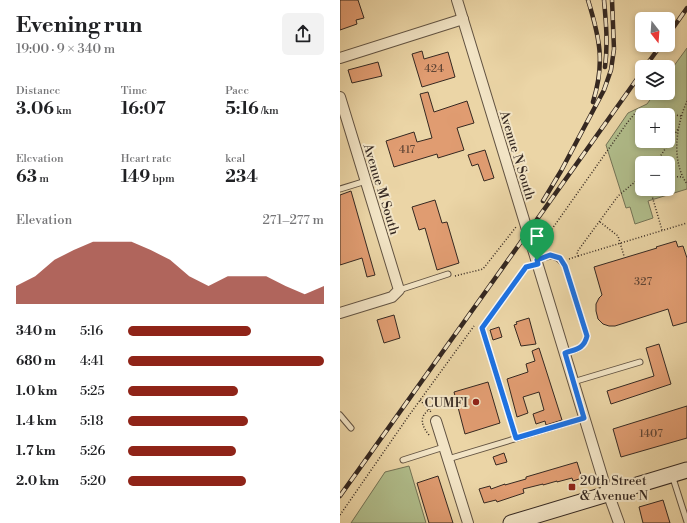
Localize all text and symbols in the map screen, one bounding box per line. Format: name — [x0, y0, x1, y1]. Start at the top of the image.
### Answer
text: Evening run — [16, 12, 142, 39]
north arrow — [635, 12, 675, 52]
map controls — [635, 12, 675, 196]
button: share — [282, 13, 324, 55]
text: 19:00 · 9 × 340 m — [16, 41, 115, 57]
button: layers — [635, 60, 675, 100]
house number: 424 — [424, 62, 444, 76]
text: Distance — [16, 84, 60, 98]
text: Time — [121, 84, 147, 98]
text: Pace — [225, 84, 249, 98]
text: 3.06 — [16, 98, 54, 120]
text: 16:07 — [121, 98, 166, 120]
text: 5:16 — [225, 98, 259, 120]
text: km — [54, 104, 72, 118]
text: /km — [259, 104, 279, 118]
street label: Avenue N South — [496, 108, 538, 202]
button: + — [635, 108, 675, 148]
street label: Avenue M South — [359, 141, 403, 237]
house number: 417 — [399, 143, 416, 157]
text: Elevation — [16, 152, 64, 166]
text: Heart rate — [121, 152, 171, 166]
text: kcal — [225, 152, 245, 166]
button: − — [635, 156, 675, 196]
text: 63 — [16, 166, 37, 188]
text: 149 — [121, 166, 150, 188]
text: 234 — [225, 166, 258, 188]
text: m — [37, 172, 49, 186]
text: bpm — [150, 172, 175, 186]
text: Elevation — [16, 212, 72, 228]
text: 271–277 m — [262, 212, 324, 228]
pin — [520, 219, 554, 260]
icon: arrive — [526, 225, 548, 247]
house number: 327 — [634, 275, 652, 289]
text: 340 m — [16, 323, 56, 339]
text: 5:16 — [80, 323, 103, 339]
text: 680 m — [16, 353, 56, 369]
text: 4:41 — [80, 353, 104, 369]
text: 1.0 km — [16, 383, 57, 399]
text: 5:25 — [80, 383, 105, 399]
place label: CUMFI — [425, 395, 468, 411]
marker: CUMFI — [471, 397, 481, 407]
text: 1.4 km — [16, 413, 57, 429]
text: 5:18 — [80, 413, 103, 429]
house number: 1407 — [639, 427, 663, 441]
text: 1.7 km — [16, 443, 56, 459]
text: 5:26 — [80, 443, 105, 459]
text: 2.0 km — [16, 473, 59, 489]
text: 5:20 — [80, 473, 106, 489]
place label: 20th Street & Avenue N — [580, 473, 649, 504]
marker: 20th Street & Avenue N — [567, 482, 577, 492]

